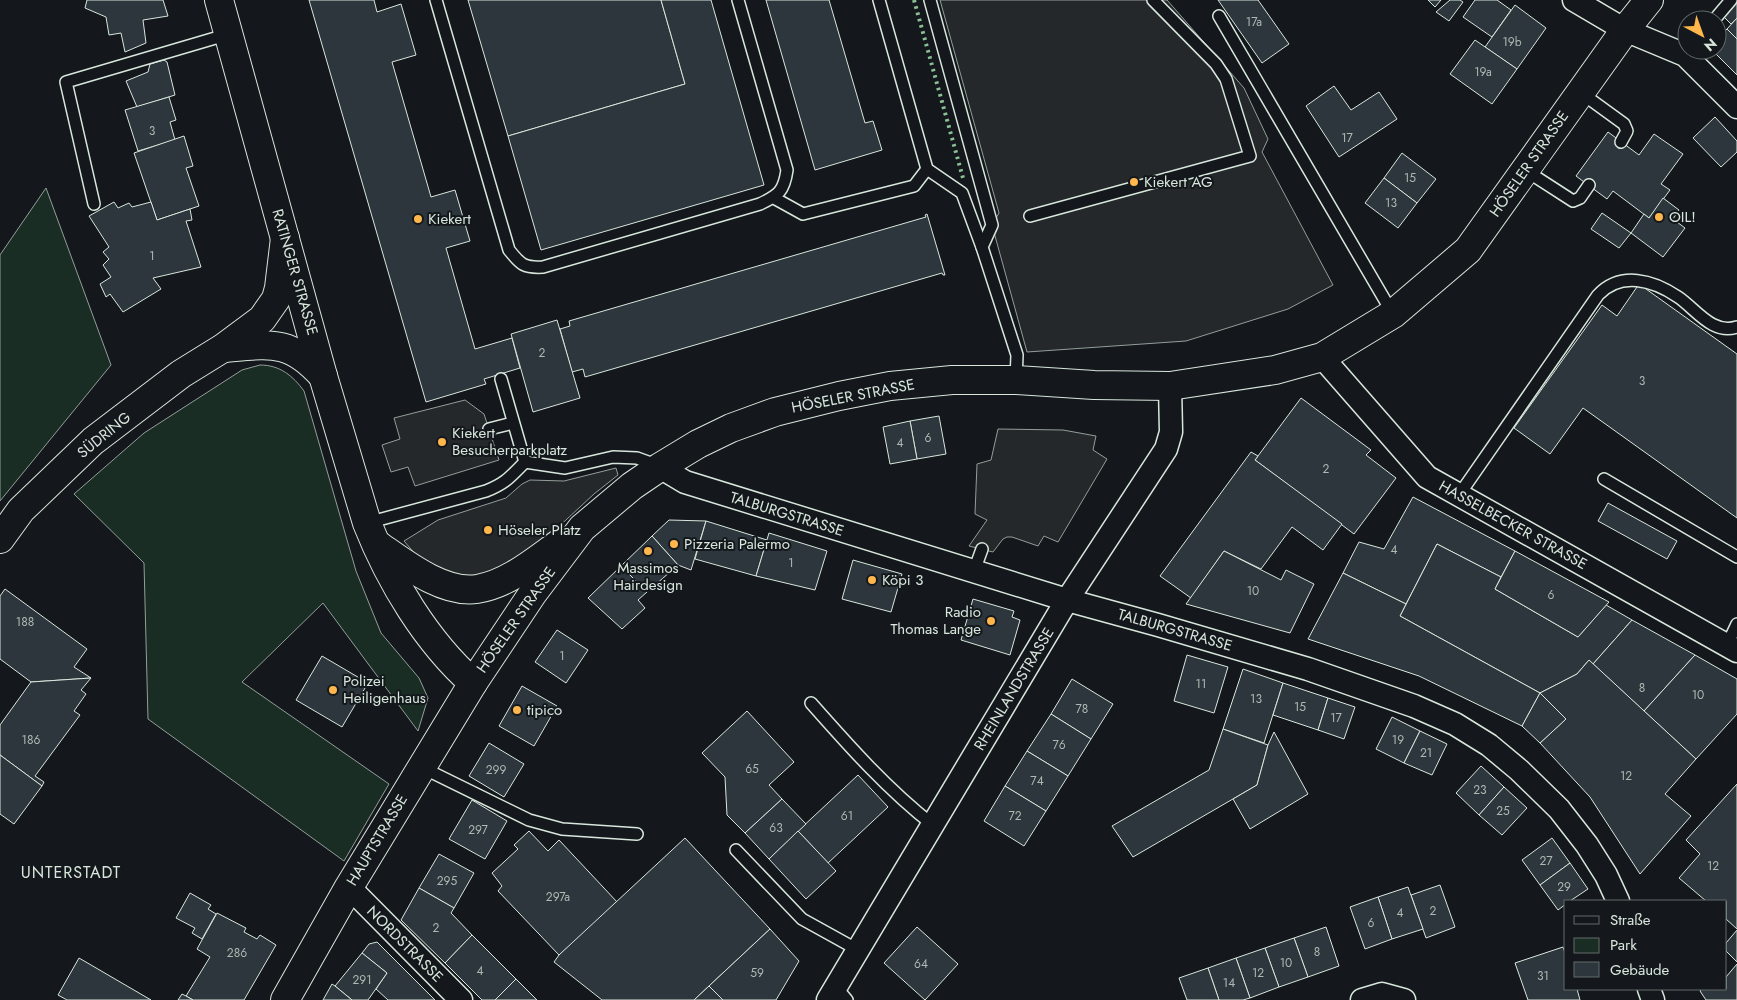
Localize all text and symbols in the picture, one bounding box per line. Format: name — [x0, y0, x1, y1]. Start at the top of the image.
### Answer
north arrow — [1677, 10, 1727, 60]
house number: 17a — [1246, 13, 1262, 31]
house number: 19b — [1502, 33, 1522, 51]
text: N — [1700, 34, 1721, 56]
house number: 19a — [1474, 63, 1492, 81]
street label: HÖSELER STRASSE — [1484, 106, 1574, 222]
house number: 3 — [149, 122, 156, 140]
house number: 17 — [1341, 129, 1354, 147]
house number: 15 — [1404, 169, 1416, 187]
place label: Kiekert AG — [1144, 171, 1213, 193]
marker: Kiekert AG — [1128, 176, 1140, 188]
house number: 13 — [1385, 194, 1397, 212]
street label: RATINGER STRASSE — [266, 206, 324, 338]
place label: OIL! — [1669, 206, 1696, 228]
place label: Kiekert — [428, 208, 471, 230]
marker: OIL! — [1653, 211, 1665, 223]
marker: Kiekert — [412, 213, 424, 225]
house number: 1 — [149, 247, 155, 265]
house number: 2 — [539, 344, 546, 362]
house number: 3 — [1639, 372, 1646, 390]
street label: HÖSELER STRASSE — [789, 373, 917, 419]
street label: SÜDRING — [73, 407, 135, 463]
place label: Kiekert Besucherparkplatz — [452, 422, 567, 461]
house number: 6 — [925, 429, 932, 447]
house number: 4 — [897, 434, 904, 452]
marker: Kiekert Besucherparkplatz — [436, 436, 448, 448]
house number: 2 — [1323, 460, 1330, 478]
street label: HASSELBECKER STRASSE — [1435, 475, 1591, 575]
street label: TALBURGSTRASSE — [727, 486, 847, 542]
place label: Höseler Platz — [498, 519, 581, 541]
marker: Höseler Platz — [482, 524, 494, 536]
place label: Pizzeria Palermo — [684, 533, 790, 555]
marker: Pizzeria Palermo — [668, 538, 680, 550]
house number: 4 — [1391, 541, 1398, 559]
marker: Massimos Hairdesign — [642, 545, 654, 557]
house number: 1 — [788, 554, 794, 572]
place label: Massimos Hairdesign — [613, 557, 683, 596]
street label: HÖSELER STRASSE — [471, 562, 561, 678]
place label: Köpi 3 — [882, 569, 923, 591]
marker: Köpi 3 — [866, 574, 878, 586]
house number: 10 — [1247, 582, 1259, 600]
house number: 6 — [1548, 586, 1555, 604]
place label: Radio Thomas Lange — [890, 601, 981, 640]
street label: TALBURGSTRASSE — [1115, 603, 1235, 657]
house number: 188 — [16, 613, 34, 631]
marker: Radio Thomas Lange — [985, 615, 997, 627]
street label: RHEINLANDSTRASSE — [969, 623, 1059, 755]
house number: 1 — [559, 647, 565, 665]
place label: Polizei Heiligenhaus — [343, 670, 426, 709]
house number: 11 — [1196, 675, 1206, 693]
house number: 8 — [1639, 679, 1645, 697]
marker: Polizei Heiligenhaus — [327, 684, 339, 696]
house number: 10 — [1692, 686, 1704, 704]
house number: 13 — [1250, 690, 1262, 708]
house number: 15 — [1294, 698, 1306, 716]
place label: tipico — [527, 699, 562, 721]
house number: 78 — [1076, 700, 1088, 718]
marker: tipico — [511, 704, 523, 716]
house number: 17 — [1330, 709, 1343, 727]
house number: 186 — [22, 731, 41, 749]
house number: 19 — [1392, 731, 1404, 749]
house number: 76 — [1052, 736, 1066, 754]
house number: 21 — [1420, 744, 1432, 762]
house number: 65 — [745, 760, 759, 778]
house number: 299 — [486, 761, 506, 779]
house number: 12 — [1620, 767, 1632, 785]
house number: 74 — [1030, 772, 1044, 790]
house number: 23 — [1473, 781, 1487, 799]
street label: HAUPTSTRASSE — [341, 790, 413, 890]
house number: 25 — [1496, 802, 1510, 820]
house number: 61 — [841, 807, 853, 825]
house number: 72 — [1008, 807, 1022, 825]
house number: 63 — [769, 819, 783, 837]
house number: 297 — [468, 821, 489, 839]
house number: 27 — [1539, 852, 1553, 870]
house number: 12 — [1707, 857, 1719, 875]
district label: UNTERSTADT — [21, 861, 121, 884]
house number: 295 — [437, 872, 457, 890]
house number: 29 — [1557, 878, 1571, 896]
house number: 297a — [546, 888, 570, 906]
legend — [1564, 900, 1727, 990]
street label: NORDSTRASSE — [362, 901, 448, 987]
house number: 2 — [1430, 902, 1437, 920]
house number: 4 — [1397, 904, 1404, 922]
text: Straße — [1610, 909, 1651, 931]
house number: 6 — [1368, 914, 1375, 932]
house number: 2 — [433, 919, 440, 937]
text: Park — [1610, 934, 1637, 956]
house number: 8 — [1314, 943, 1320, 961]
house number: 286 — [227, 944, 247, 962]
house number: 10 — [1280, 954, 1292, 972]
house number: 64 — [914, 955, 928, 973]
text: Gebäude — [1610, 959, 1670, 981]
house number: 4 — [477, 962, 484, 980]
house number: 59 — [750, 964, 764, 982]
house number: 12 — [1252, 964, 1264, 982]
house number: 31 — [1537, 967, 1549, 985]
house number: 291 — [352, 971, 372, 989]
house number: 14 — [1223, 974, 1235, 992]

